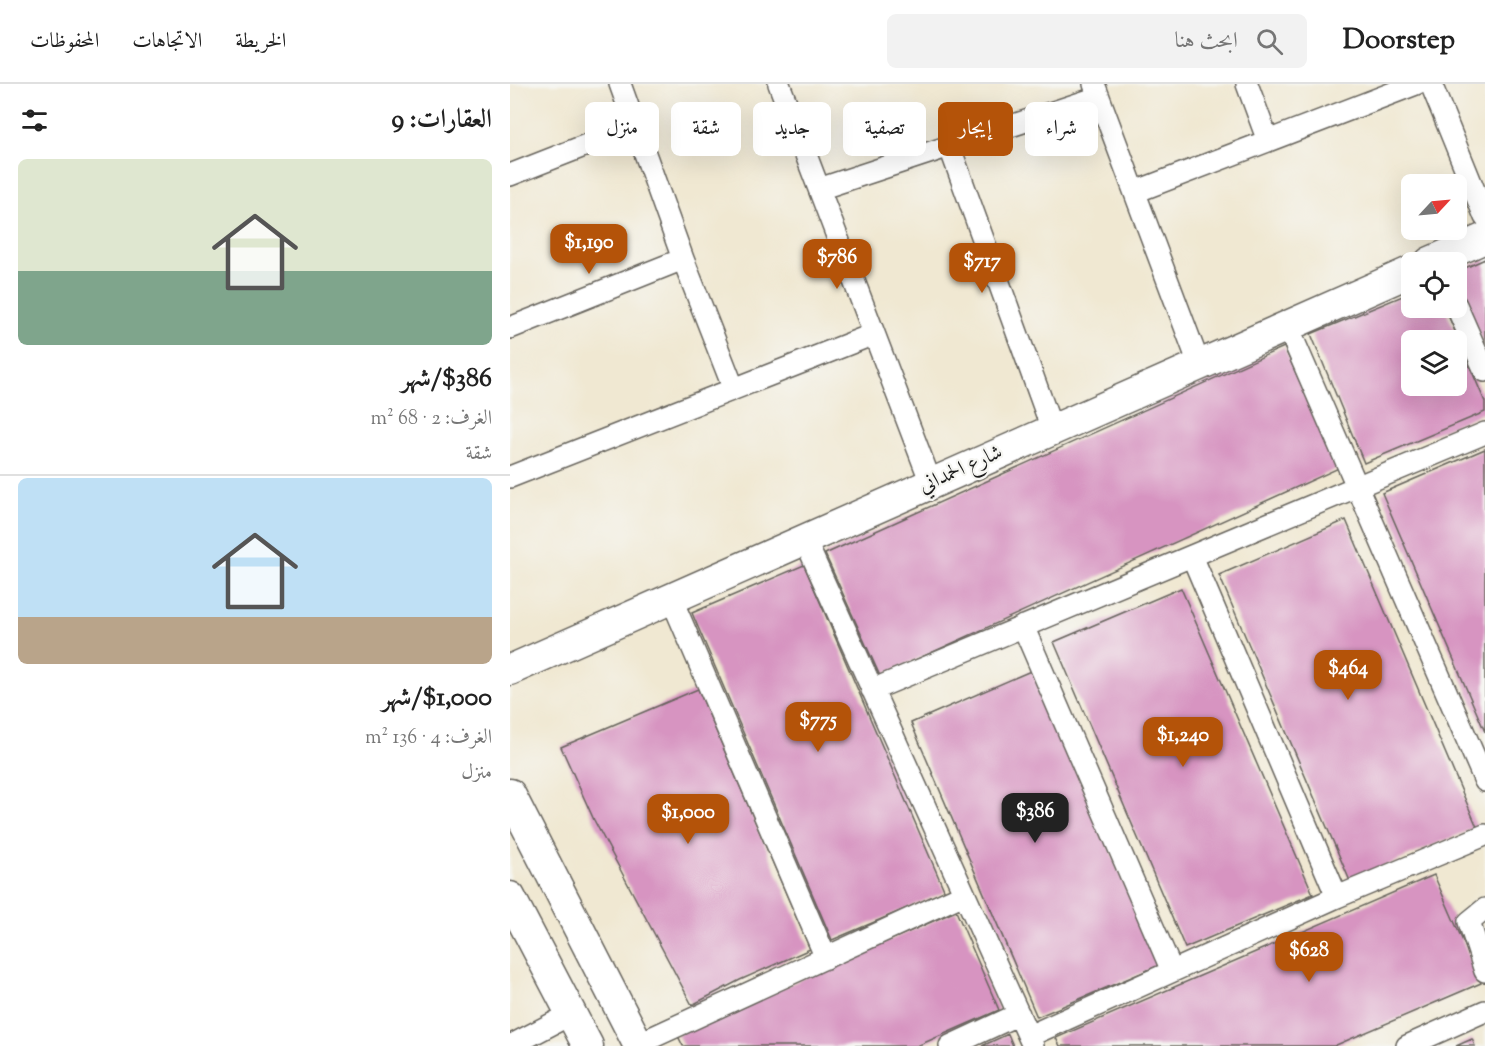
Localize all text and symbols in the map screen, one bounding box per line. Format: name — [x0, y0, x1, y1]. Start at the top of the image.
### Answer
search box — [887, 14, 1307, 68]
text: Doorstep — [1343, 21, 1455, 61]
icon: search — [1253, 25, 1286, 58]
text: ابحث هنا — [1174, 26, 1238, 58]
text: المحفوظات — [30, 27, 99, 57]
text: الاتجاهات — [132, 27, 202, 57]
text: الخريطة — [235, 27, 286, 57]
text: العقارات: 9 — [391, 102, 492, 139]
chip: منزل — [585, 102, 659, 156]
chip: شقة — [671, 102, 741, 156]
chip: جديد — [753, 102, 831, 156]
chip: تصفية — [843, 102, 926, 156]
chip: إيجار — [938, 102, 1013, 156]
chip: شراء — [1025, 102, 1098, 156]
icon: filters — [18, 104, 51, 137]
north arrow — [1401, 174, 1467, 240]
map controls — [1401, 174, 1467, 396]
icon: home — [201, 198, 309, 306]
pin: $1,190 — [540, 224, 638, 275]
text: $1,190 — [564, 229, 614, 258]
pin: $786 — [801, 239, 873, 290]
pin: $717 — [946, 243, 1018, 294]
text: $786 — [817, 244, 857, 273]
text: $717 — [963, 248, 1001, 277]
button: locate — [1401, 252, 1467, 318]
button: layers — [1401, 330, 1467, 396]
text: $386/شهر — [401, 361, 492, 398]
text: الغرف: 2 · 68 m² — [370, 405, 492, 434]
street label: شارع الحمداني — [914, 438, 1008, 503]
text: شقة — [466, 440, 492, 469]
icon: home — [201, 517, 309, 625]
pin: $464 — [1312, 650, 1384, 701]
text: $464 — [1328, 655, 1368, 684]
text: $1,000/شهر — [382, 680, 492, 717]
pin: $775 — [782, 702, 854, 753]
text: $775 — [799, 707, 837, 736]
pin: $1,240 — [1134, 717, 1232, 768]
text: $1,240 — [1157, 722, 1209, 751]
text: الغرف: 4 · 136 m² — [365, 724, 492, 753]
text: منزل — [461, 759, 492, 788]
pin: $386 — [999, 793, 1071, 844]
pin: $1,000 — [639, 794, 737, 845]
text: $386 — [1016, 798, 1054, 827]
text: $1,000 — [661, 799, 715, 828]
pin: $628 — [1273, 932, 1345, 983]
text: $628 — [1289, 937, 1329, 966]

